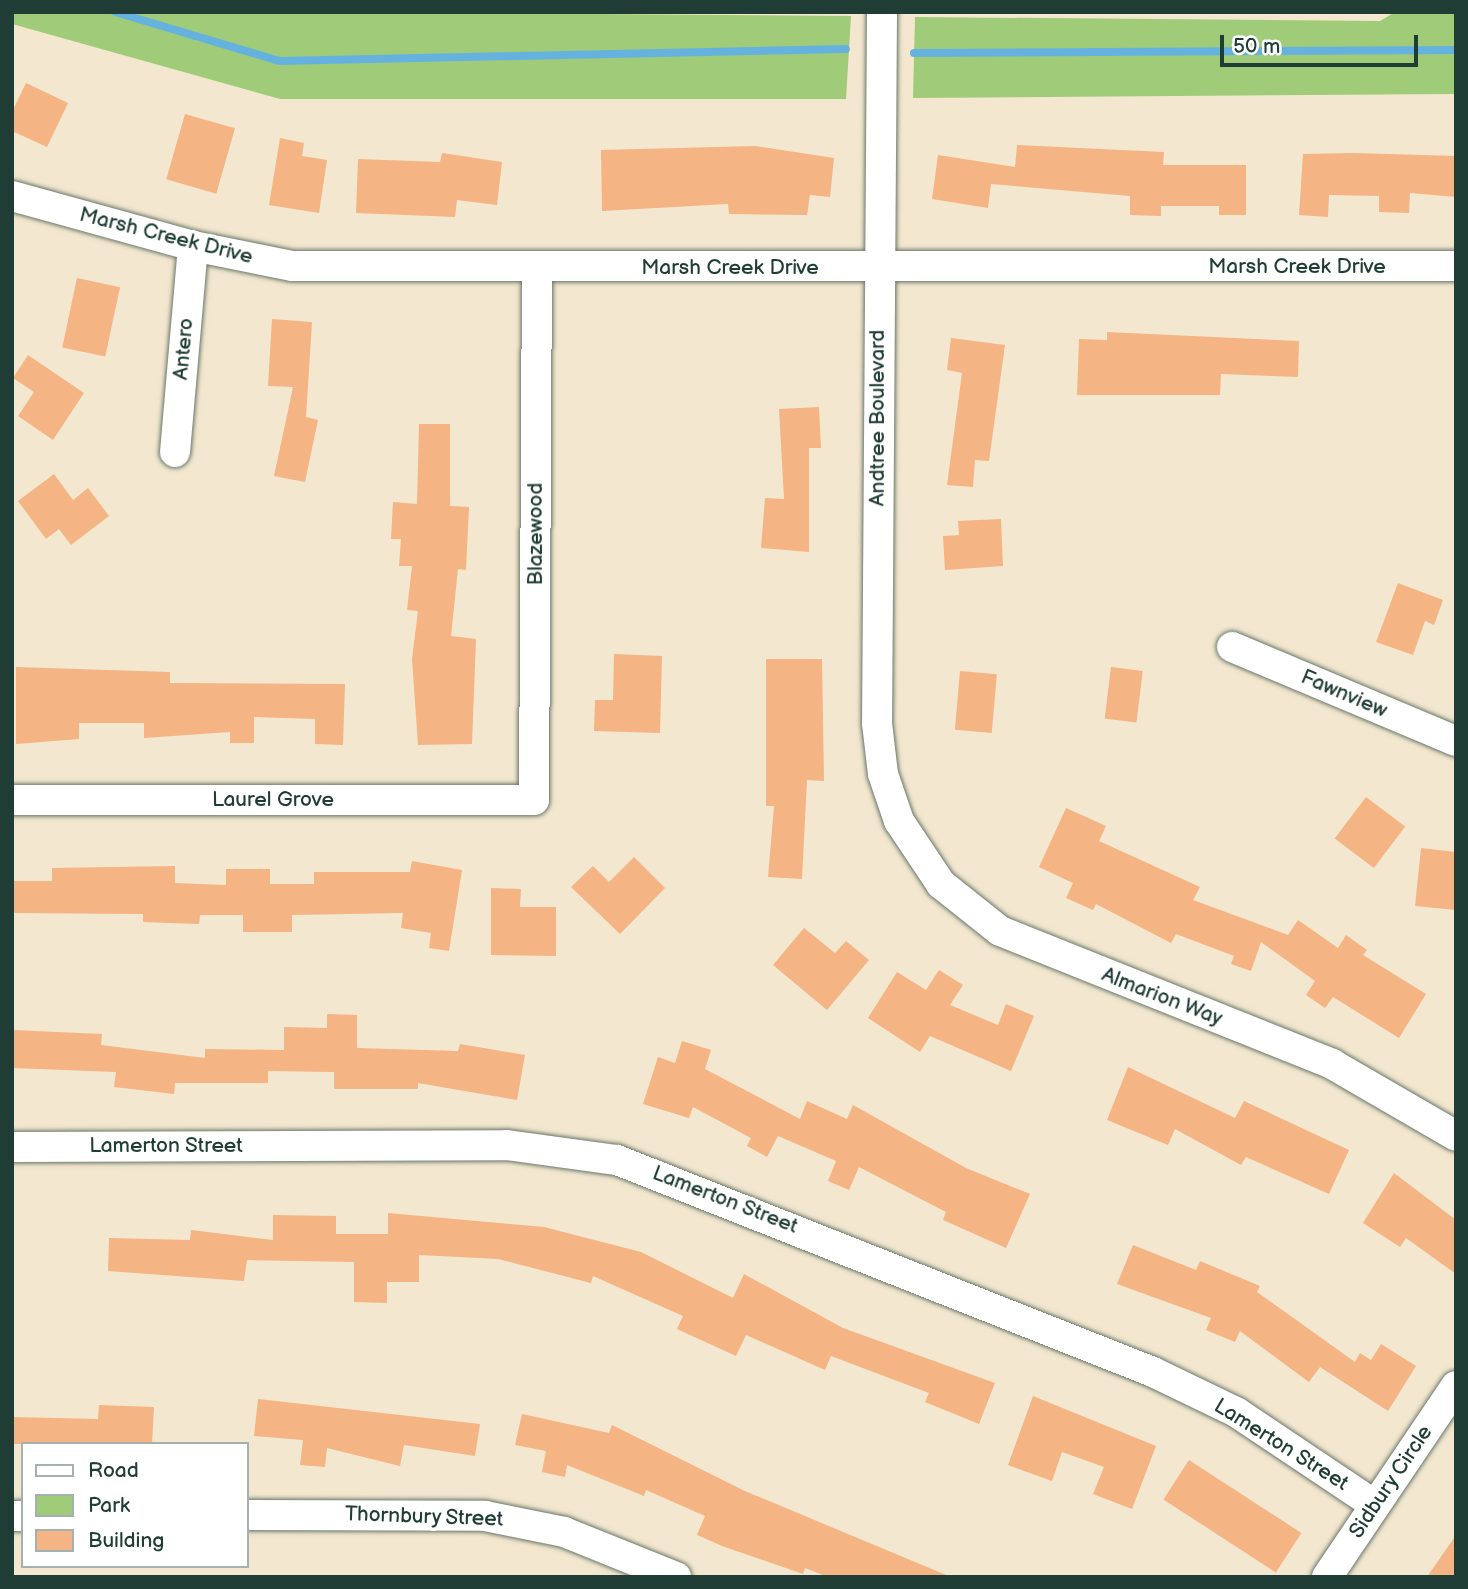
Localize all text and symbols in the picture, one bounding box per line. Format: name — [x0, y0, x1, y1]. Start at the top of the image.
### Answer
scale bar — [1223, 21, 1421, 65]
text: 50 m — [1233, 34, 1280, 59]
street label: Marsh Creek Drive — [77, 202, 255, 270]
street label: Marsh Creek Drive — [1208, 254, 1386, 280]
street label: Marsh Creek Drive — [641, 255, 819, 281]
street label: Antero — [169, 317, 199, 381]
street label: Andtree Boulevard — [865, 330, 891, 506]
street label: Blazewood — [523, 483, 549, 585]
street label: Fawnview — [1297, 665, 1391, 723]
street label: Laurel Grove — [212, 787, 334, 813]
street label: Almarion Way — [1098, 962, 1226, 1032]
street label: Lamerton Street — [89, 1133, 243, 1159]
street label: Lamerton Street — [649, 1161, 801, 1239]
street label: Lamerton Street — [1209, 1394, 1353, 1496]
street label: Sidbury Circle — [1344, 1420, 1438, 1544]
legend — [21, 1442, 248, 1568]
text: Road — [88, 1458, 139, 1483]
text: Park — [88, 1493, 130, 1518]
street label: Thornbury Street — [344, 1502, 504, 1532]
text: Building — [88, 1528, 164, 1553]

